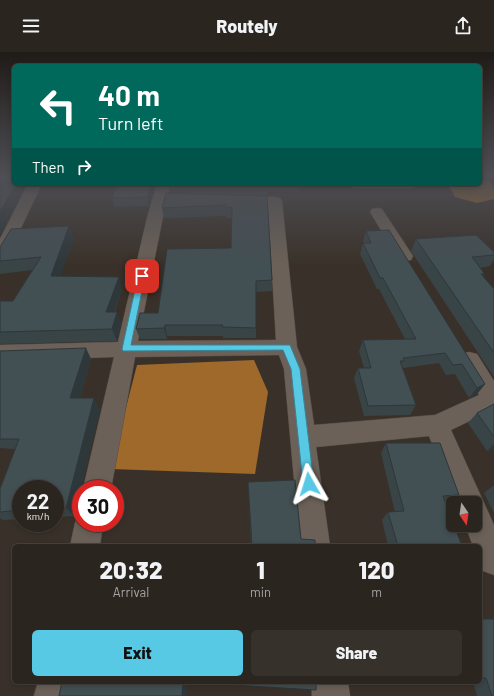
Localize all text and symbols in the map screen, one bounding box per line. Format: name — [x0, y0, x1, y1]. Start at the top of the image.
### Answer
icon: menu — [20, 15, 42, 37]
text: Routely — [216, 15, 278, 37]
icon: share — [452, 15, 474, 37]
text: 40 m — [98, 78, 160, 112]
icon: left — [32, 80, 84, 132]
text: Turn left — [98, 112, 164, 134]
icon: right — [73, 156, 95, 178]
text: Then — [32, 158, 65, 176]
pin — [125, 259, 159, 293]
icon: arrive — [131, 265, 153, 287]
position arrow — [288, 463, 330, 505]
speed limit sign: 30 — [72, 480, 124, 532]
text: 22 — [27, 489, 49, 513]
north arrow — [446, 496, 482, 532]
map controls — [446, 496, 482, 532]
text: km/h — [27, 510, 49, 522]
text: 20:32 — [99, 555, 163, 584]
text: 1 — [256, 555, 265, 584]
text: 120 — [359, 555, 394, 584]
text: Arrival — [113, 584, 149, 600]
text: min — [250, 584, 271, 600]
text: m — [371, 584, 382, 600]
button: Exit — [32, 630, 243, 676]
button: Share — [251, 630, 462, 676]

